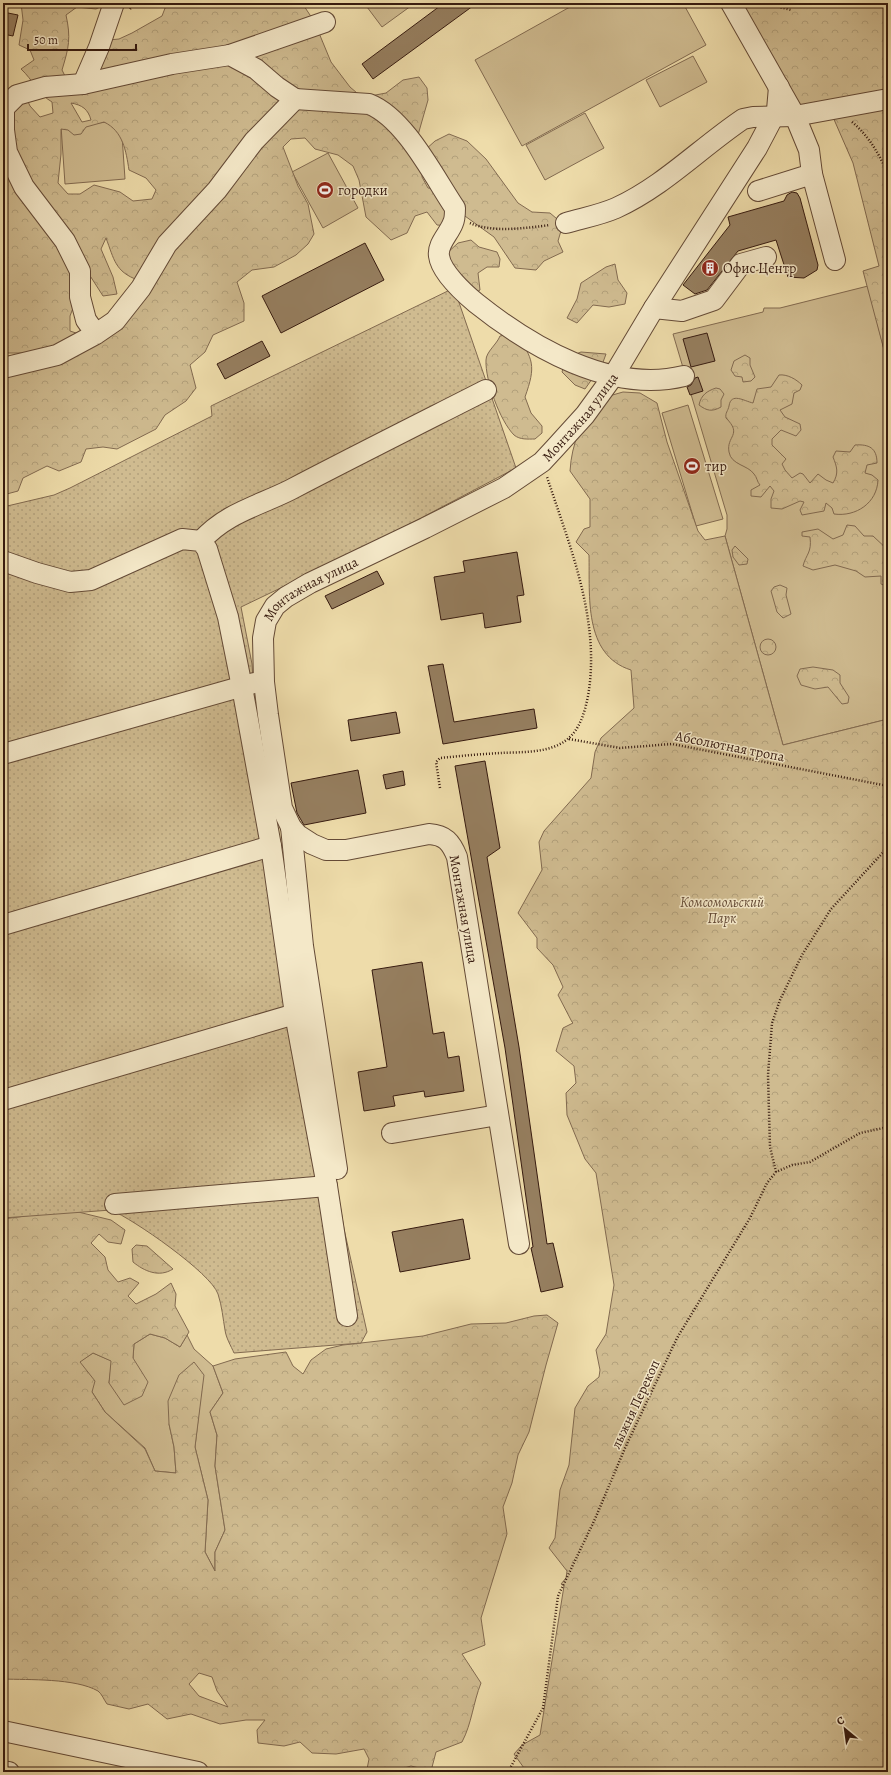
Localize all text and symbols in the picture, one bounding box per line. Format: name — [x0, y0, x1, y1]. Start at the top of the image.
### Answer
scale bar — [28, 26, 136, 52]
text: 50 m — [34, 32, 58, 48]
sports icon: городки — [315, 180, 335, 200]
place label: городки — [338, 181, 388, 200]
building icon: Офис Центр — [700, 258, 720, 278]
place label: Офис Центр — [723, 259, 796, 278]
street label: Монтажная улица — [538, 369, 623, 466]
sports icon: тир — [682, 456, 702, 476]
place label: тир — [705, 457, 727, 476]
street label: Монтажная улица — [259, 552, 362, 625]
street label: Абсолютная тропа — [673, 726, 787, 767]
street label: Монтажная улица — [445, 853, 482, 965]
park label: Комсомольский Парк — [680, 893, 764, 928]
street label: лыжня Перекоп — [606, 1357, 664, 1452]
north arrow — [825, 1709, 865, 1749]
text: С — [834, 1712, 847, 1729]

